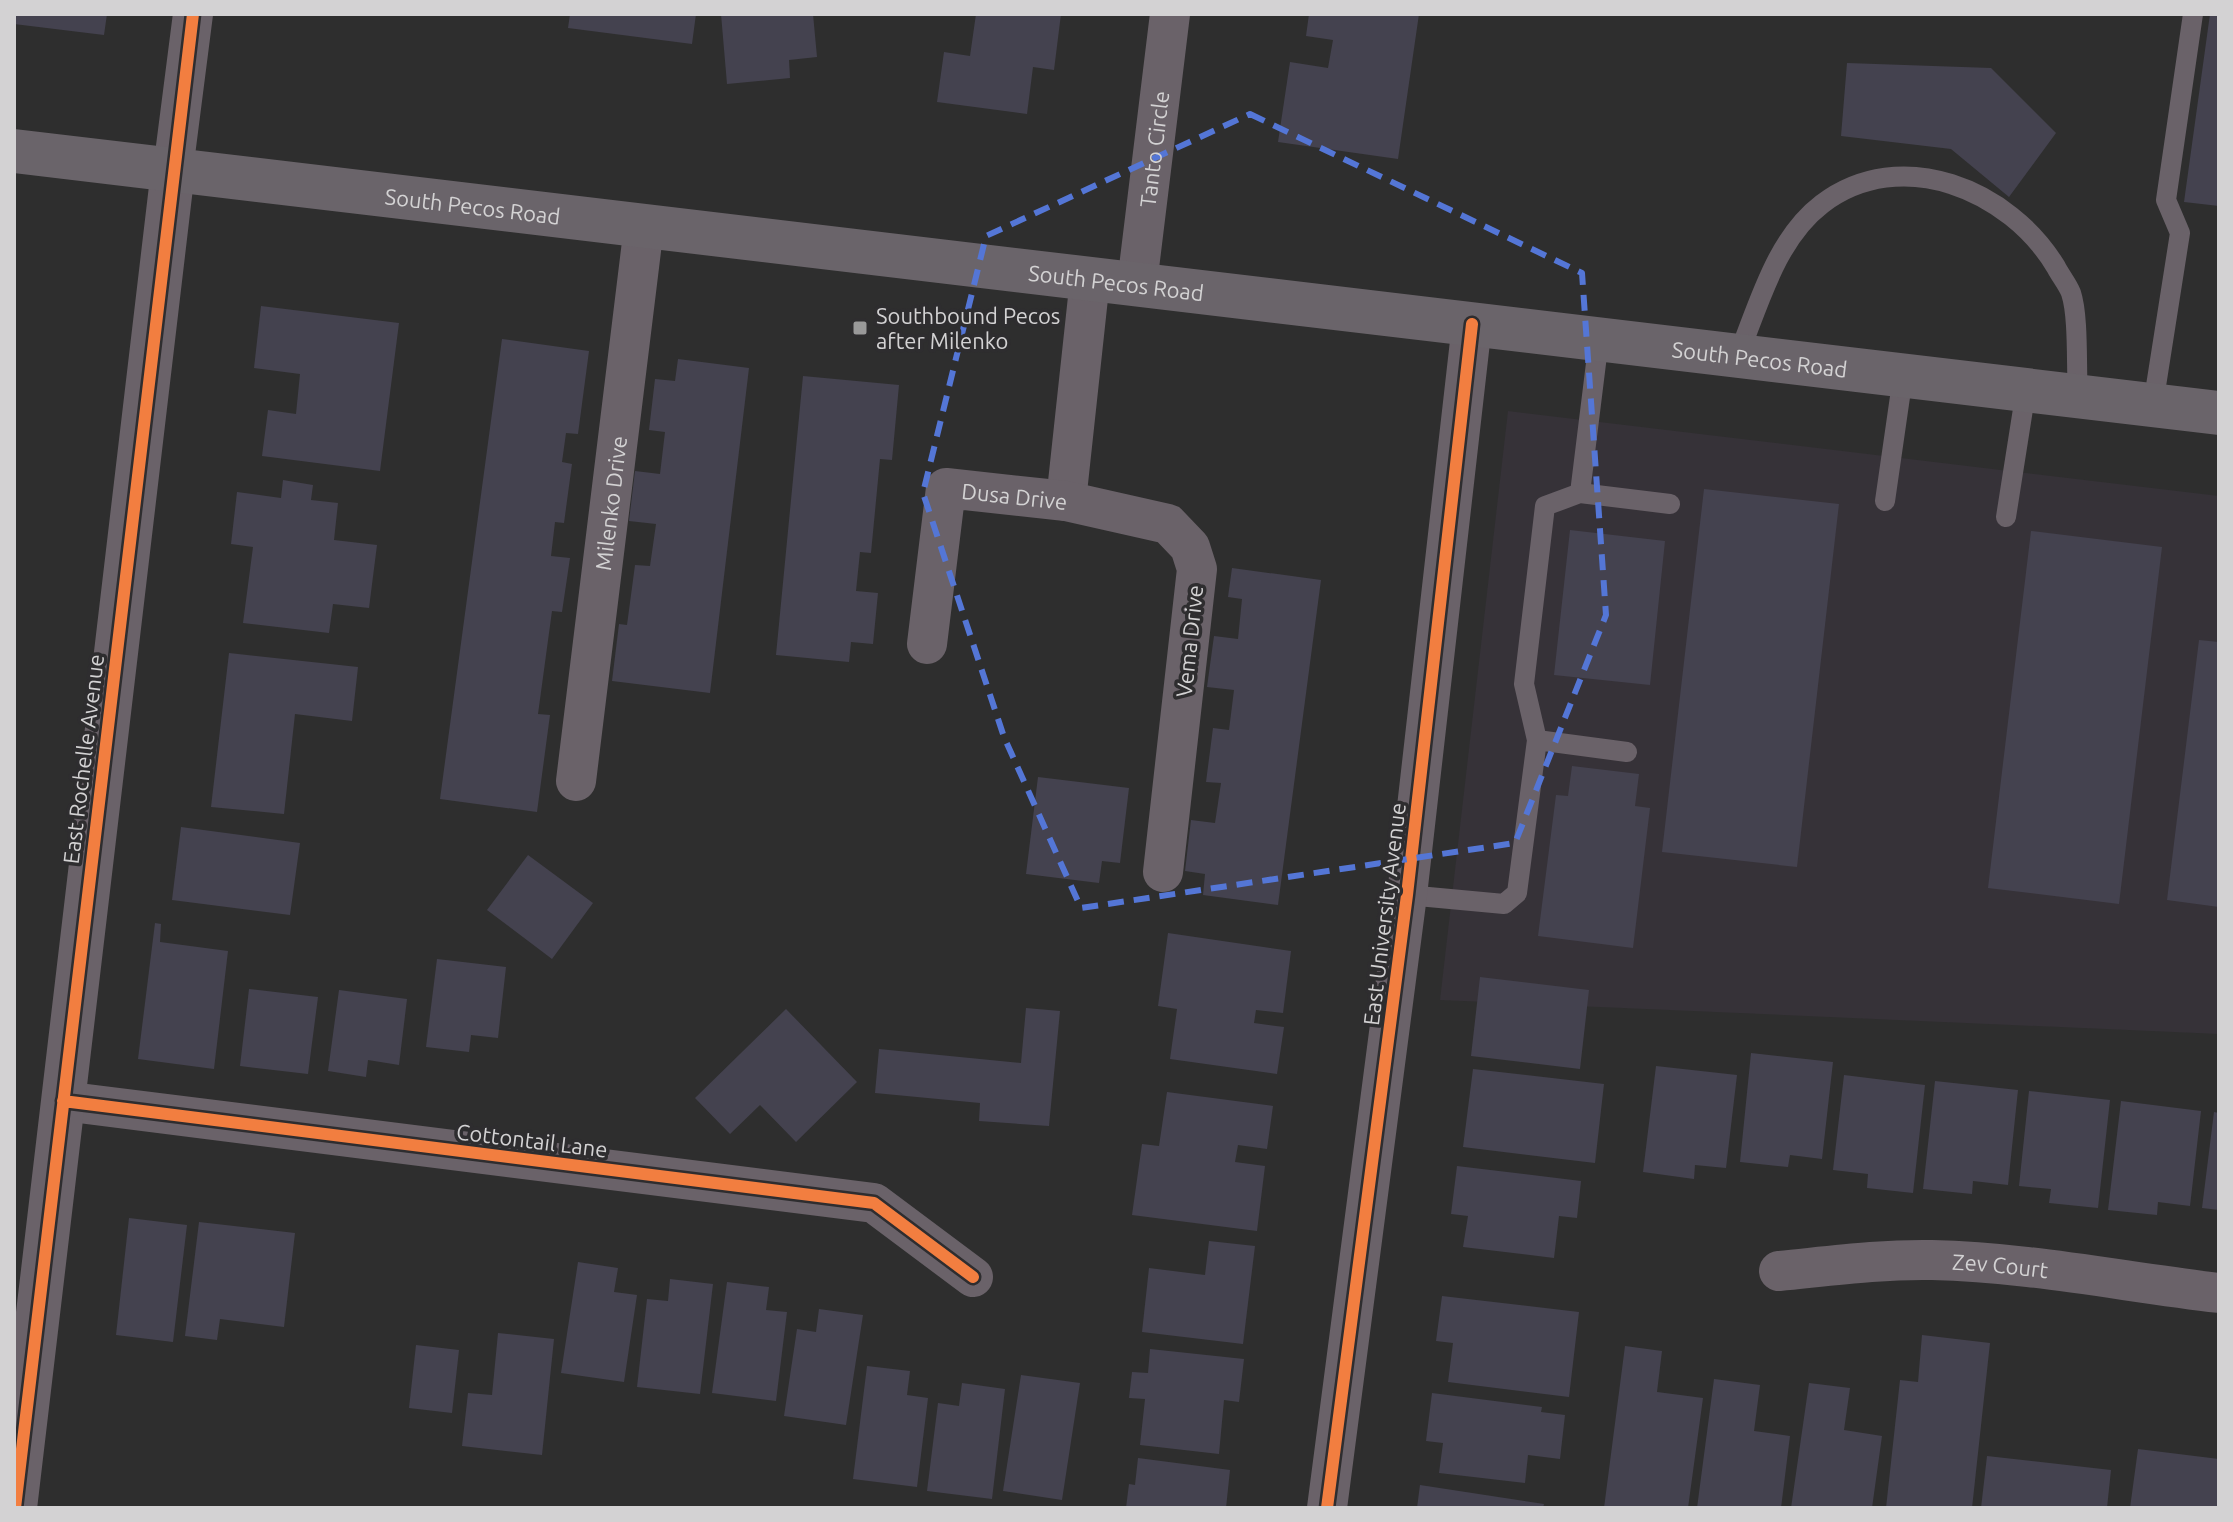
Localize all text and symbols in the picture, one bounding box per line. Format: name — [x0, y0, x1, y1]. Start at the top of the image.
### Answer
street label: Tanto Circle — [1134, 89, 1173, 209]
street label: South Pecos Road — [384, 183, 562, 228]
street label: South Pecos Road — [1027, 259, 1205, 305]
place label: Southbound Pecos after Milenko — [876, 303, 1060, 353]
marker: Southbound Pecos after Milenko — [851, 319, 869, 337]
street label: South Pecos Road — [1671, 336, 1849, 381]
street label: Milenko Drive — [589, 434, 631, 572]
street label: Dusa Drive — [960, 477, 1069, 514]
street label: Vema Drive — [1171, 584, 1207, 698]
street label: East Rochelle Avenue — [58, 653, 108, 865]
street label: East University Avenue — [1358, 801, 1410, 1027]
street label: Cottontail Lane — [455, 1118, 609, 1162]
street label: Zev Court — [1952, 1248, 2050, 1282]

